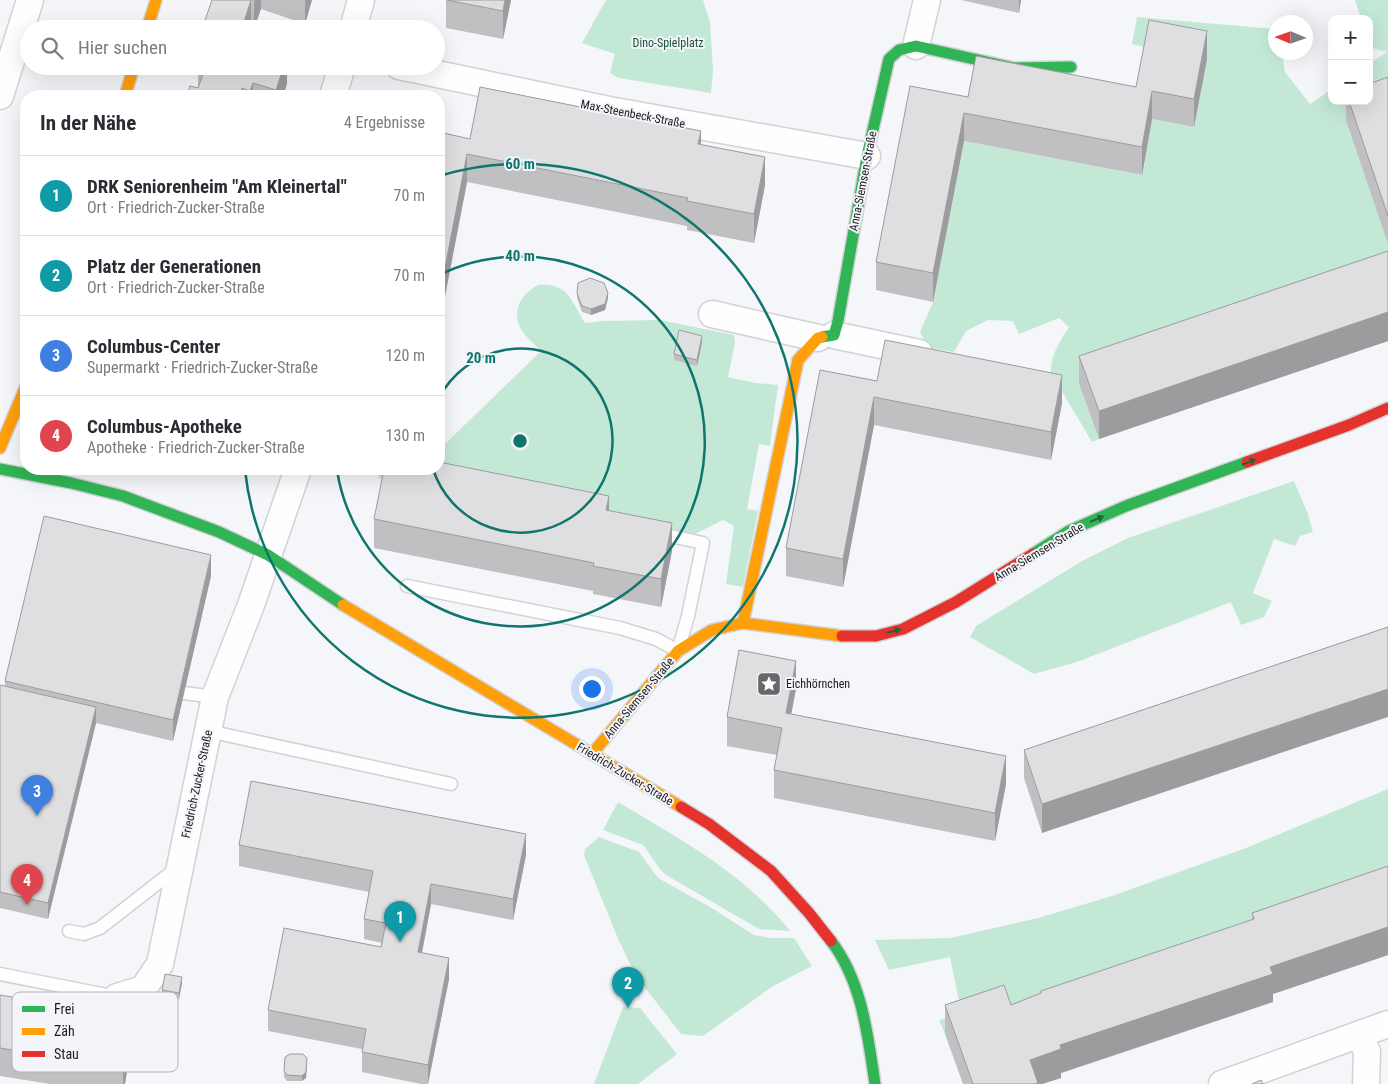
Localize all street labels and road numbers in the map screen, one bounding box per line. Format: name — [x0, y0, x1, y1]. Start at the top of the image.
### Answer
street label: Max-Steenbeck-Straße — [580, 97, 687, 131]
street label: Anna-Siemsen-Straße — [846, 129, 880, 232]
street label: Anna-Siemsen-Straße — [992, 520, 1086, 584]
street label: Anna-Siemsen-Straße — [601, 654, 677, 741]
street label: Friedrich-Zucker-Straße — [179, 728, 215, 839]
street label: Friedrich-Zucker-Straße — [574, 740, 676, 809]

